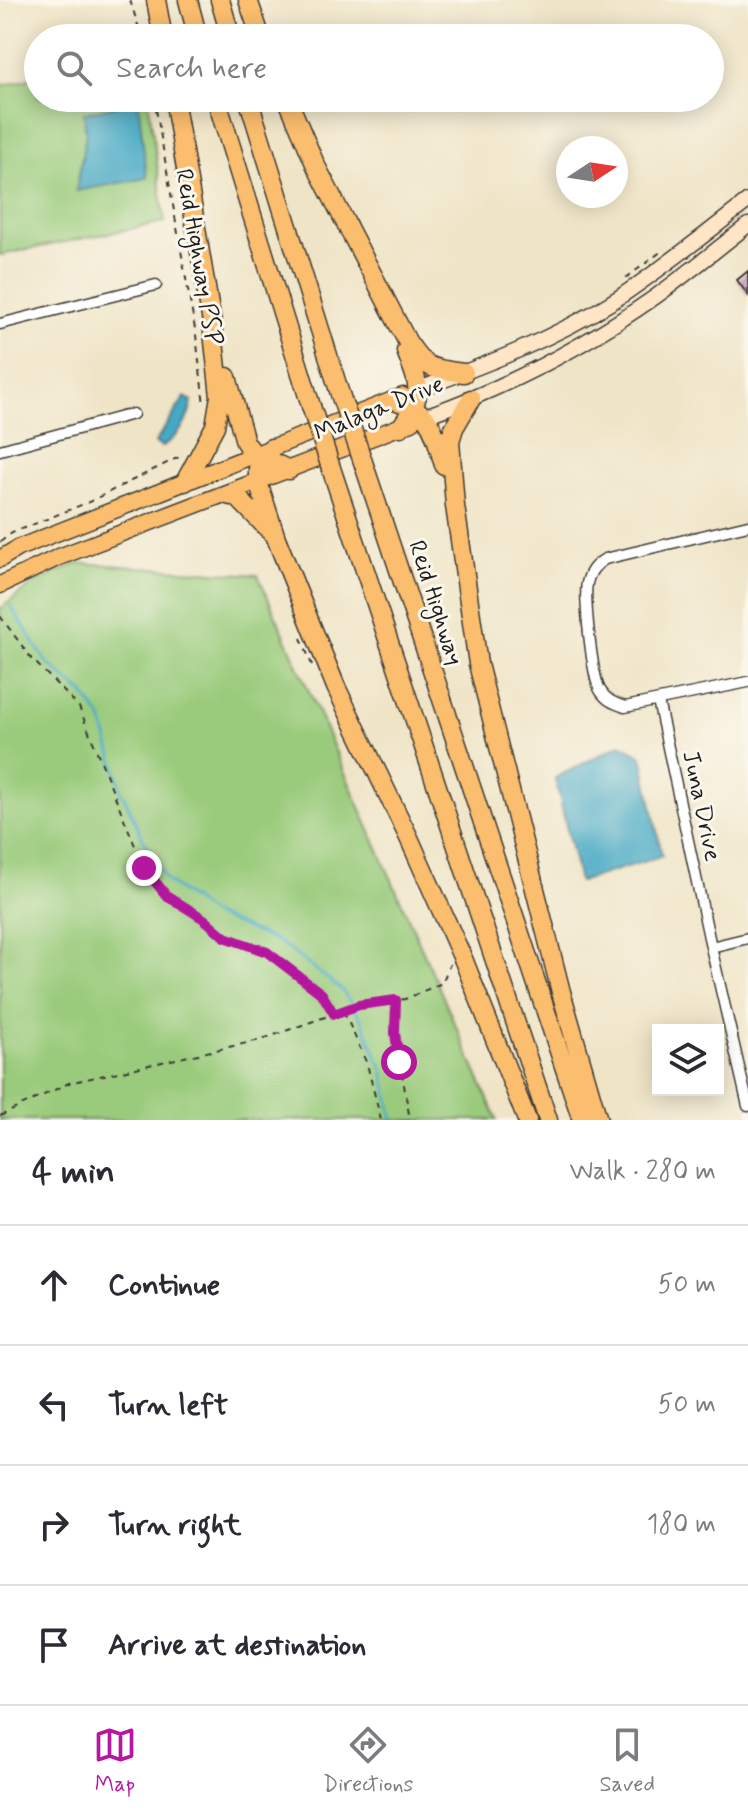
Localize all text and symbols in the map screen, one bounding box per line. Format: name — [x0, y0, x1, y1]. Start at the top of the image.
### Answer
search box — [24, 24, 724, 112]
icon: search — [52, 46, 96, 90]
text: Search here — [116, 49, 267, 88]
north arrow — [556, 136, 628, 208]
street label: Reid Highway PSP — [165, 167, 229, 348]
street label: Malaga Drive — [310, 369, 449, 451]
street label: Reid Highway — [398, 537, 470, 670]
street label: Juna Drive — [674, 748, 728, 864]
route end — [126, 850, 162, 886]
map controls — [652, 1024, 724, 1096]
button: layers — [652, 1024, 724, 1096]
route start — [381, 1044, 417, 1080]
text: 4 min — [32, 1150, 115, 1195]
text: Walk · 280 m — [569, 1155, 716, 1189]
icon: ahead — [32, 1263, 76, 1307]
text: Continue — [108, 1266, 220, 1305]
text: 50 m — [658, 1268, 716, 1302]
icon: left — [32, 1383, 76, 1427]
text: Turn left — [108, 1386, 228, 1425]
text: 50 m — [658, 1388, 716, 1422]
icon: right — [32, 1503, 76, 1547]
text: Turn right — [108, 1506, 241, 1545]
text: 180 m — [647, 1508, 716, 1542]
icon: arrive — [32, 1623, 76, 1667]
text: Arrive at destination — [108, 1626, 366, 1665]
tab: Map — [93, 1723, 137, 1799]
tab: Directions — [323, 1723, 413, 1799]
tab: Saved — [599, 1723, 655, 1799]

